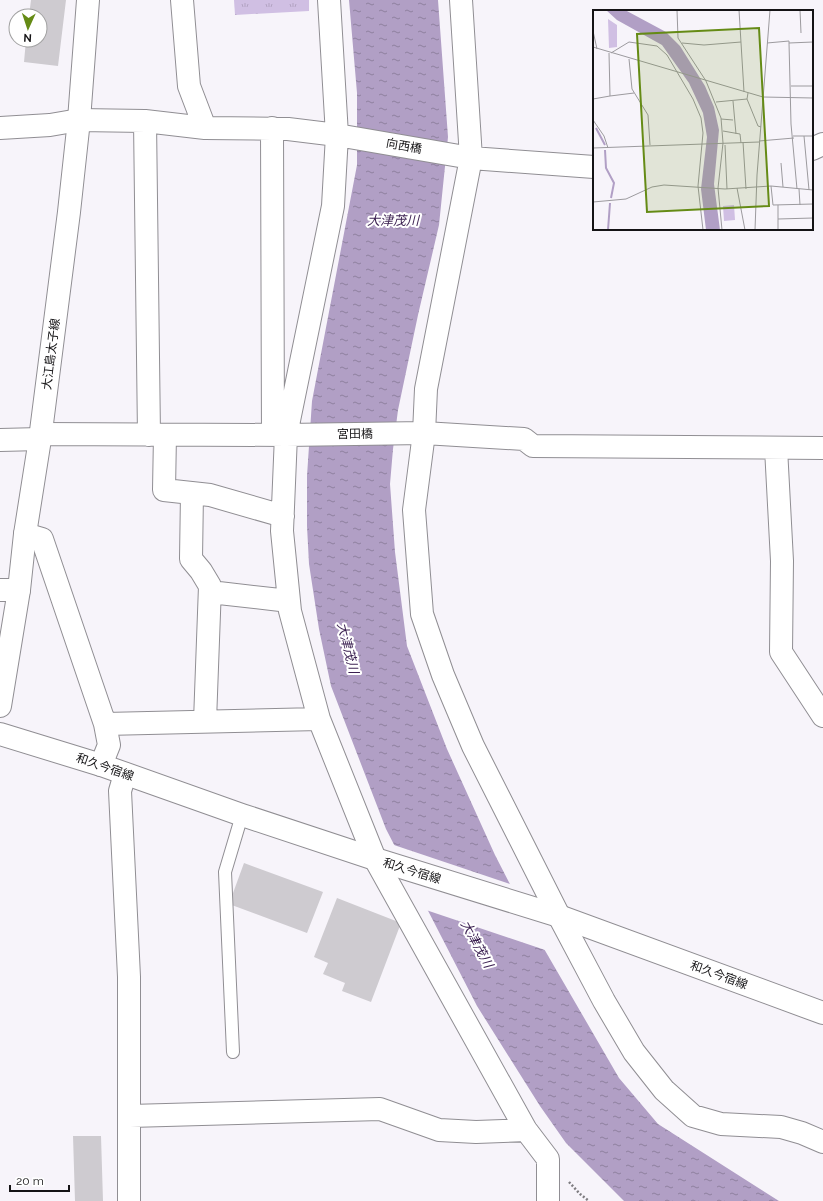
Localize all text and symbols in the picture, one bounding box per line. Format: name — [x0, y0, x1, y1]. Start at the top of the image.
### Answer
north arrow — [8, 8, 48, 48]
inset map — [593, 10, 813, 230]
text: N — [23, 31, 32, 44]
street label: 向西橋 — [385, 136, 423, 156]
water label: 大津茂川 — [367, 213, 421, 228]
street label: 大江島太子線 — [40, 317, 62, 391]
street label: 宮田橋 — [337, 427, 373, 441]
water label: 大津茂川 — [334, 621, 362, 677]
street label: 和久今宿線 — [74, 751, 136, 783]
street label: 和久今宿線 — [381, 856, 443, 886]
water label: 大津茂川 — [458, 918, 497, 972]
street label: 和久今宿線 — [688, 958, 750, 992]
scale bar — [10, 1167, 69, 1193]
text: 20 m — [16, 1174, 44, 1188]

